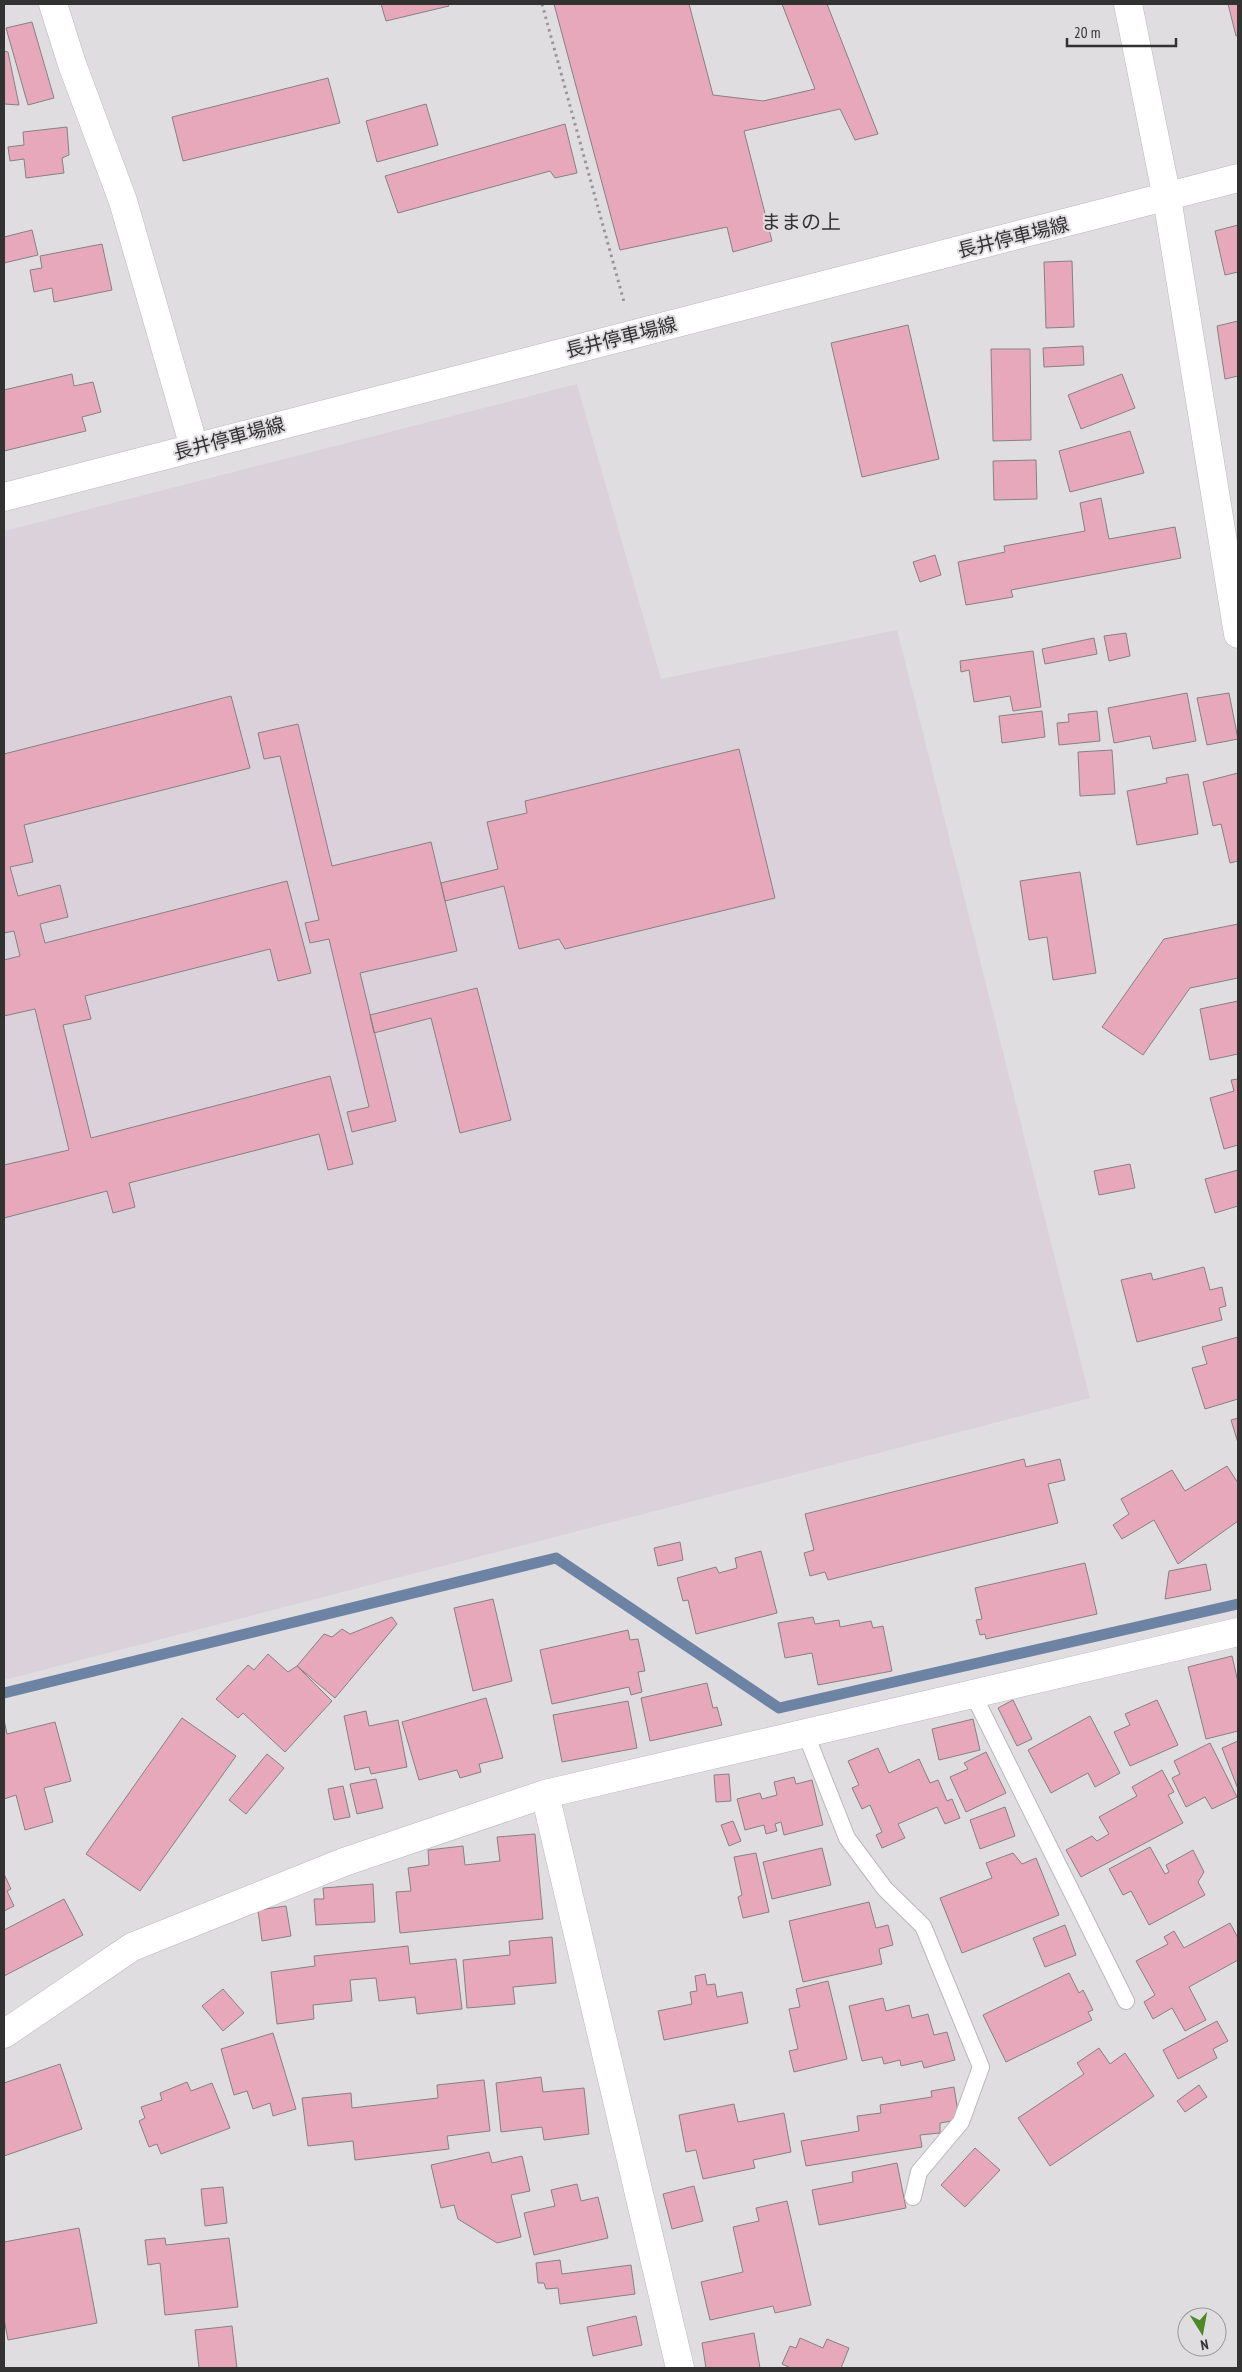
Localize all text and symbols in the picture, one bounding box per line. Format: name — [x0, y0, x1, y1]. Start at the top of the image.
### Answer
scale bar — [1067, 15, 1176, 47]
text: 20 m — [1074, 23, 1100, 42]
district label: ままの上 — [761, 209, 841, 235]
street label: 長井停車場線 — [955, 212, 1071, 262]
street label: 長井停車場線 — [563, 312, 679, 362]
street label: 長井停車場線 — [171, 412, 287, 464]
north arrow — [1177, 2307, 1227, 2357]
text: N — [1199, 2335, 1210, 2354]

